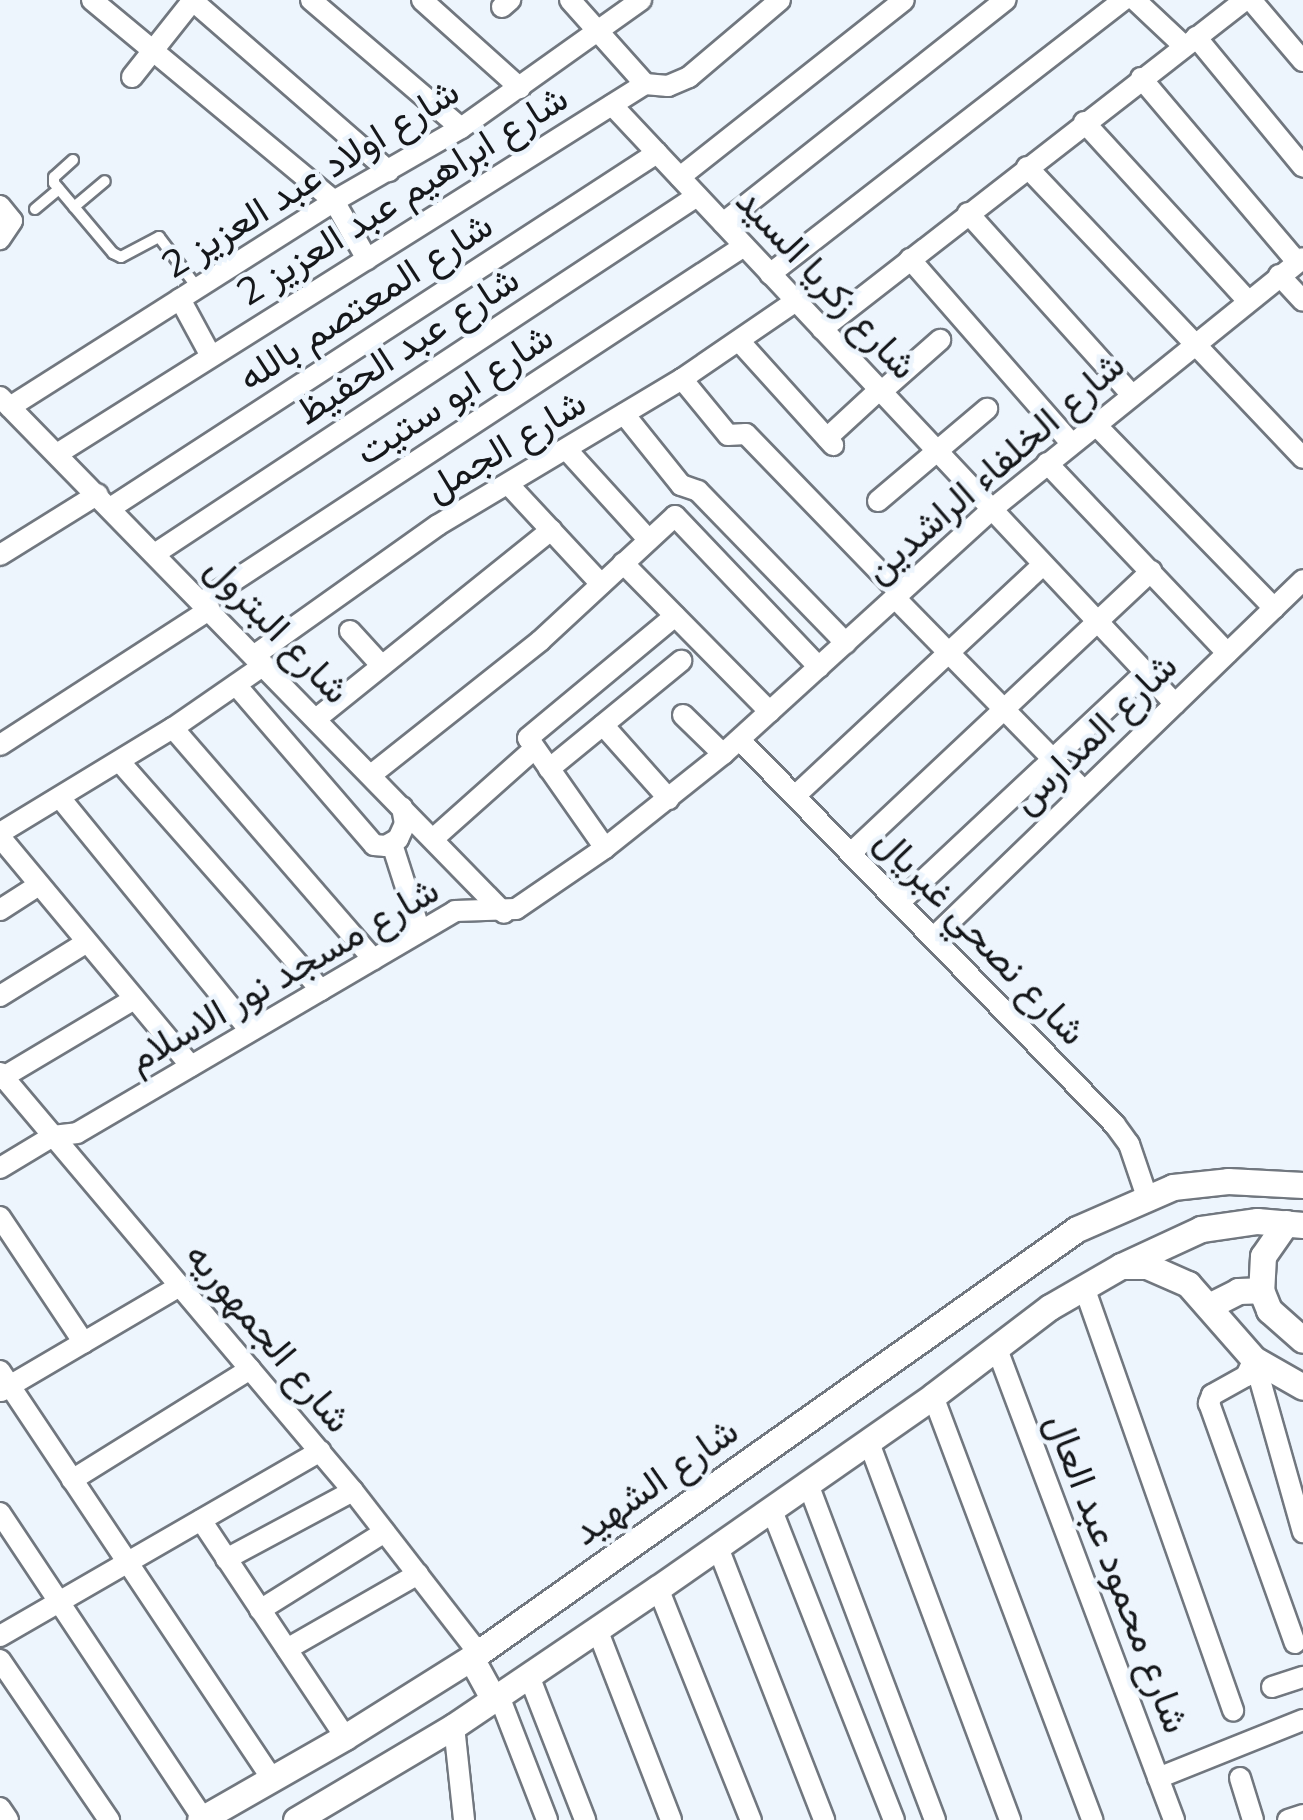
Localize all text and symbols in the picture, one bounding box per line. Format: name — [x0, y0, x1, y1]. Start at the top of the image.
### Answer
street label: شارع اولاد عبد العزيز 2 — [153, 68, 467, 288]
street label: شارع ابراهيم عبد العزيز 2 — [228, 75, 576, 315]
street label: شارع زكريا السيد — [727, 178, 927, 388]
street label: شارع المعتصم بالله — [229, 202, 501, 400]
street label: شارع عبد الحفيظ — [287, 256, 527, 434]
street label: شارع ابو ستيت — [347, 313, 561, 475]
street label: شارع الخلفاء الراشدين — [855, 342, 1133, 592]
street label: شارع الجمل — [416, 379, 594, 511]
street label: شارع البترول — [196, 545, 360, 713]
street label: شارع المدارس — [1002, 643, 1186, 823]
street label: شارع نصحي غبريال — [866, 818, 1096, 1054]
street label: شارع مسجد نور الاسلام — [120, 866, 446, 1082]
street label: شارع الجمهوريه — [176, 1233, 362, 1441]
street label: شارع محمود عبد العال — [1036, 1407, 1200, 1739]
street label: شارع الشهيد — [564, 1408, 746, 1554]

